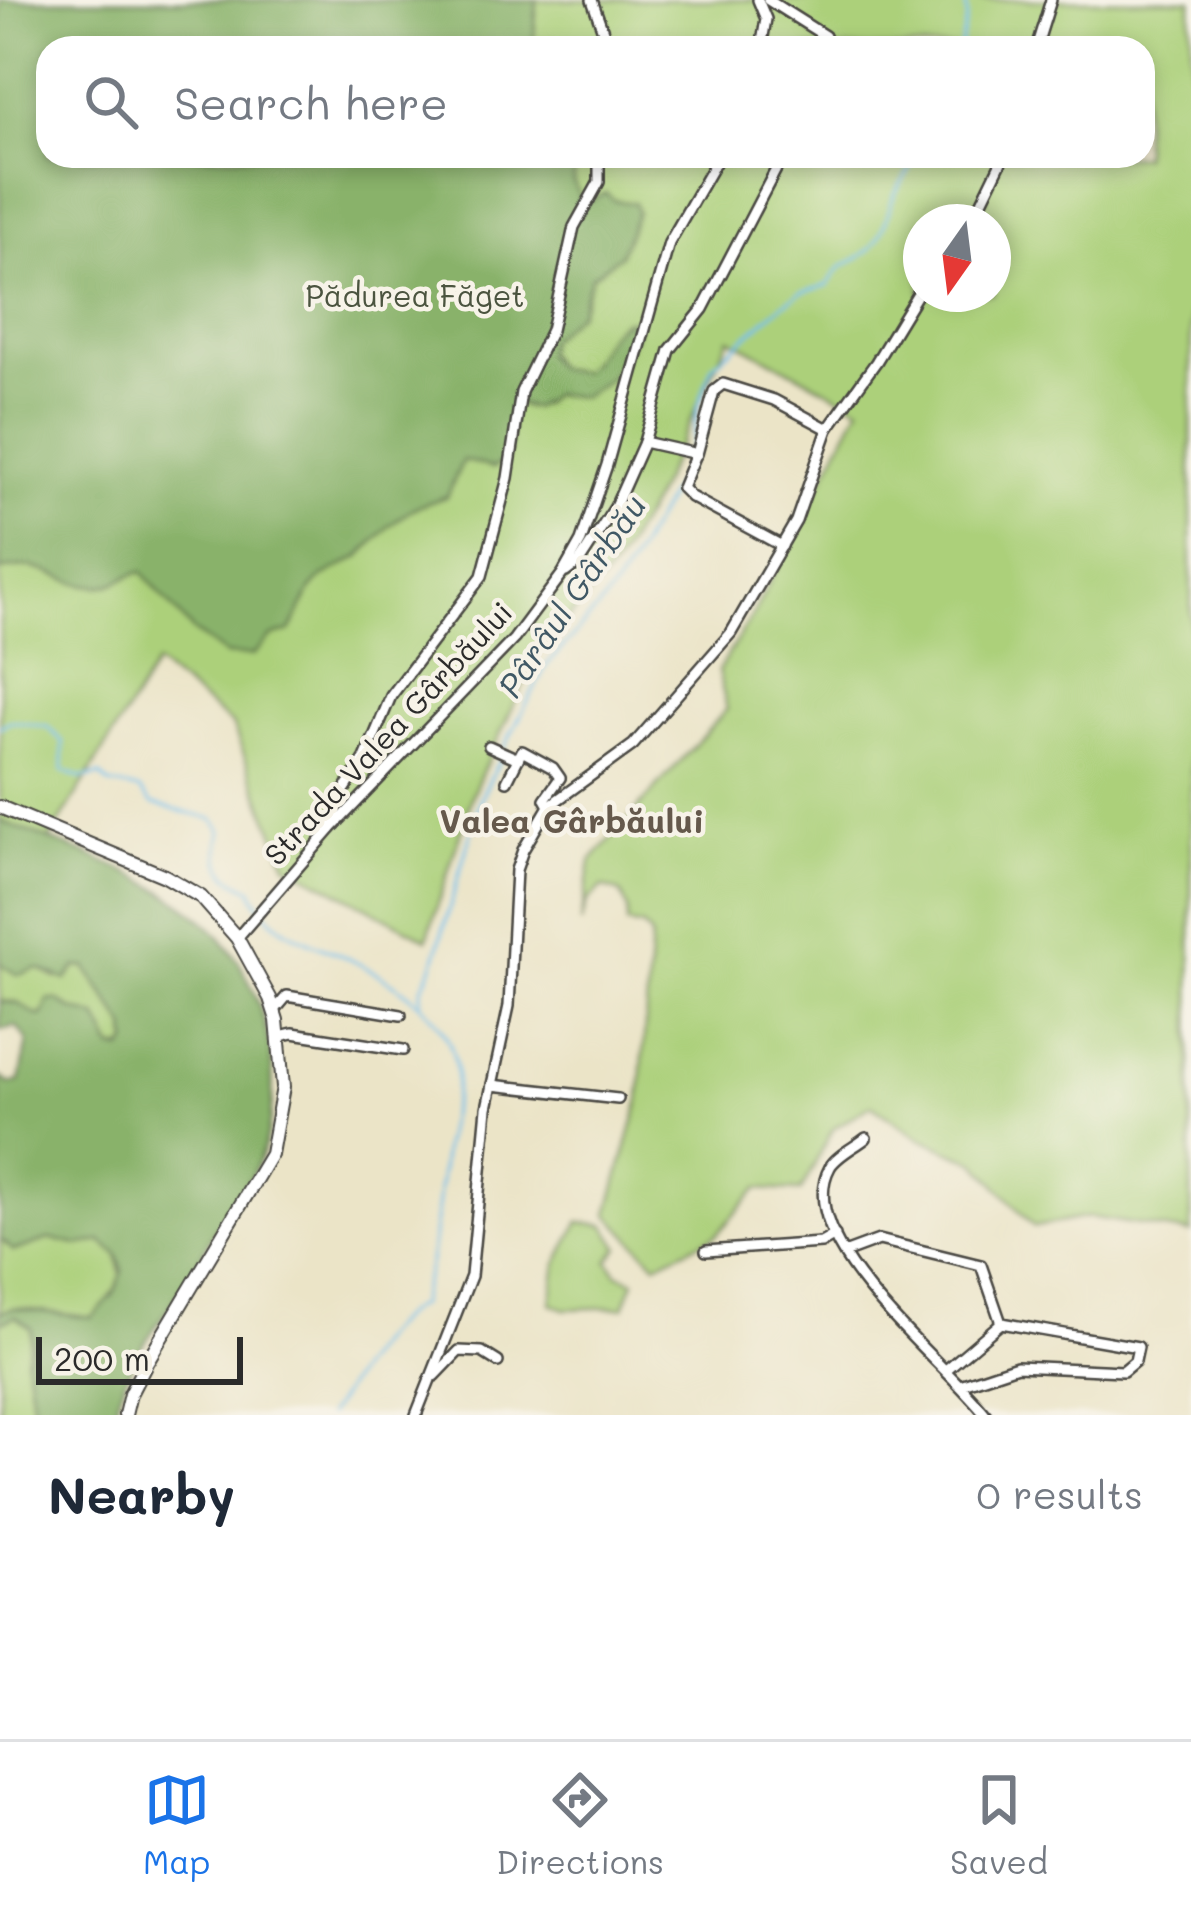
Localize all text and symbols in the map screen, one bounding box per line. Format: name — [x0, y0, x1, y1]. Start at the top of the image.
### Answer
search box — [36, 36, 1155, 168]
icon: search — [78, 69, 144, 135]
text: Search here — [174, 73, 448, 131]
north arrow — [903, 204, 1011, 312]
park label: Pădurea Făget — [306, 275, 525, 315]
water label: Pârâul Gârbău — [487, 485, 655, 705]
street label: Strada Valea Gârbăului — [255, 592, 520, 873]
district label: Valea Gârbăului — [440, 798, 704, 841]
scale bar — [36, 1331, 243, 1384]
text: 200 m — [54, 1336, 150, 1379]
text: Nearby — [48, 1460, 235, 1527]
text: 0 results — [977, 1468, 1143, 1519]
tab: Map — [143, 1767, 210, 1882]
tab: Directions — [496, 1767, 664, 1882]
tab: Saved — [950, 1767, 1048, 1882]

